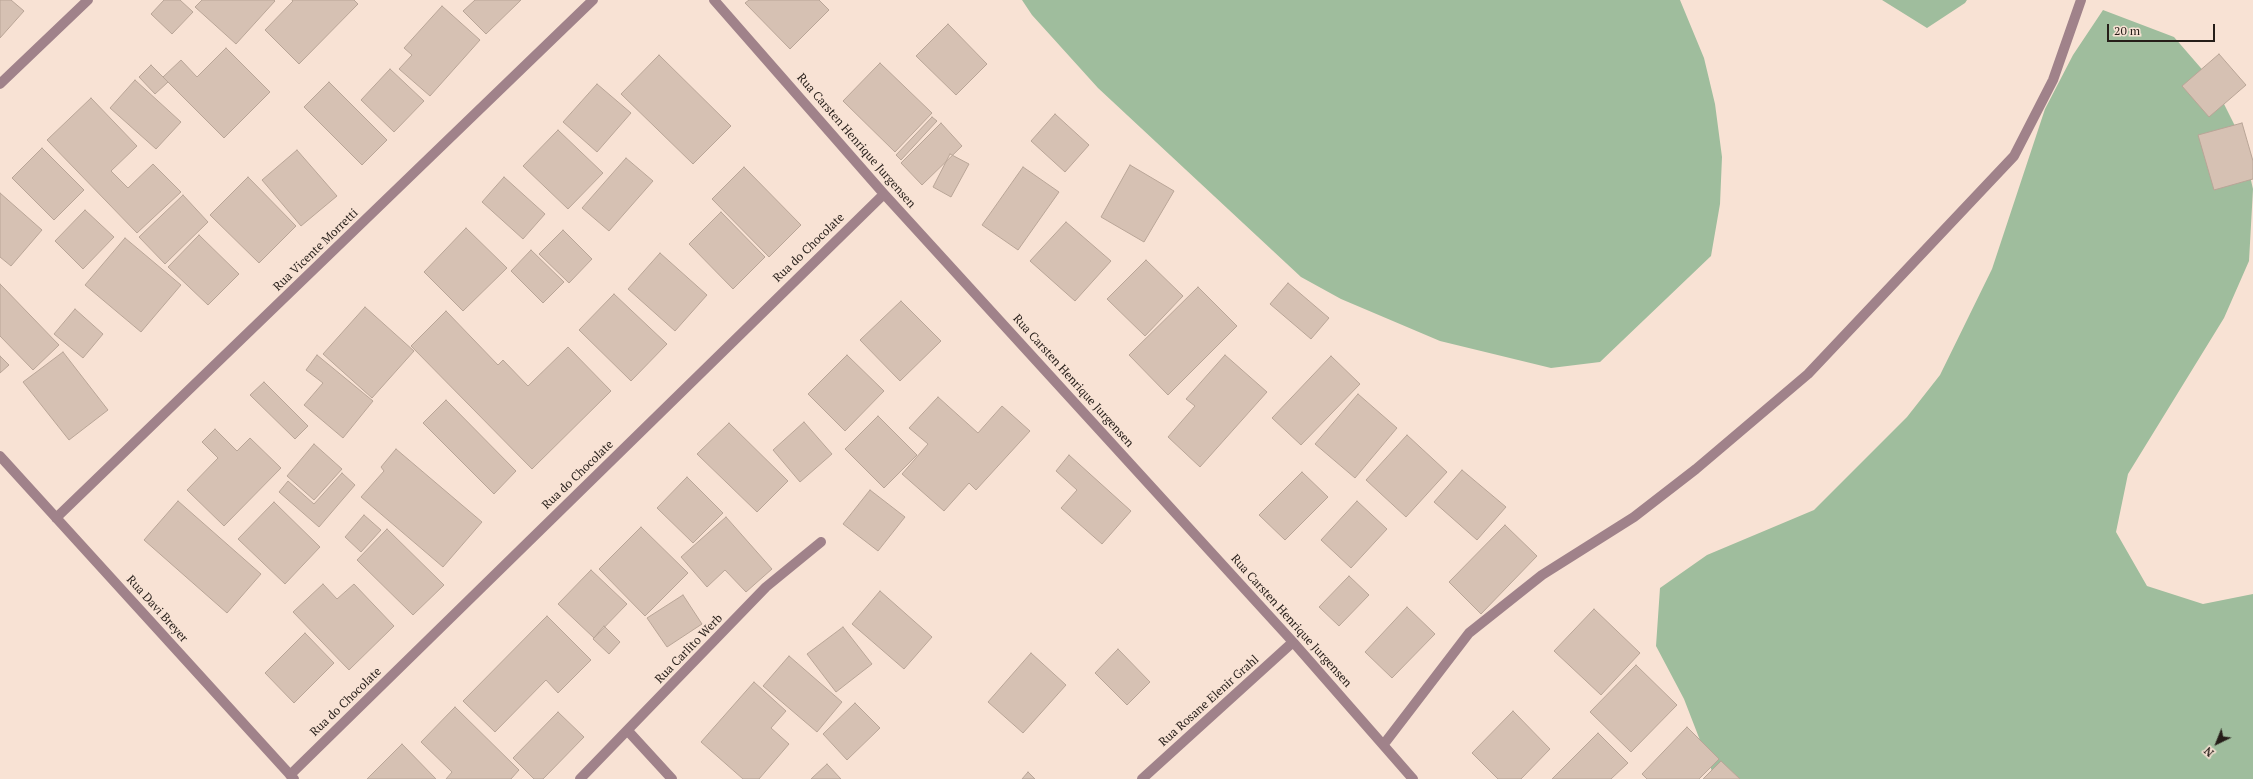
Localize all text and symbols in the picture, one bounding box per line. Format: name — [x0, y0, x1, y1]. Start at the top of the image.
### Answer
scale bar — [2109, 16, 2217, 42]
text: 20 m — [2114, 23, 2140, 38]
street label: Rua Carsten Henrique Jurgensen — [794, 71, 918, 211]
street label: Rua Vicente Morretti — [271, 206, 361, 294]
street label: Rua do Chocolate — [770, 210, 848, 286]
street label: Rua Carsten Henrique Jurgensen — [1010, 312, 1136, 450]
street label: Rua do Chocolate — [539, 437, 617, 513]
street label: Rua Carsten Henrique Jurgensen — [1228, 552, 1354, 690]
street label: Rua Davi Breyer — [123, 573, 191, 645]
street label: Rua Carlito Werb — [652, 611, 726, 687]
street label: Rua Rosane Elenir Grahl — [1156, 652, 1262, 750]
street label: Rua do Chocolate — [307, 664, 385, 740]
north arrow — [2197, 723, 2237, 763]
text: N — [2201, 744, 2217, 760]

